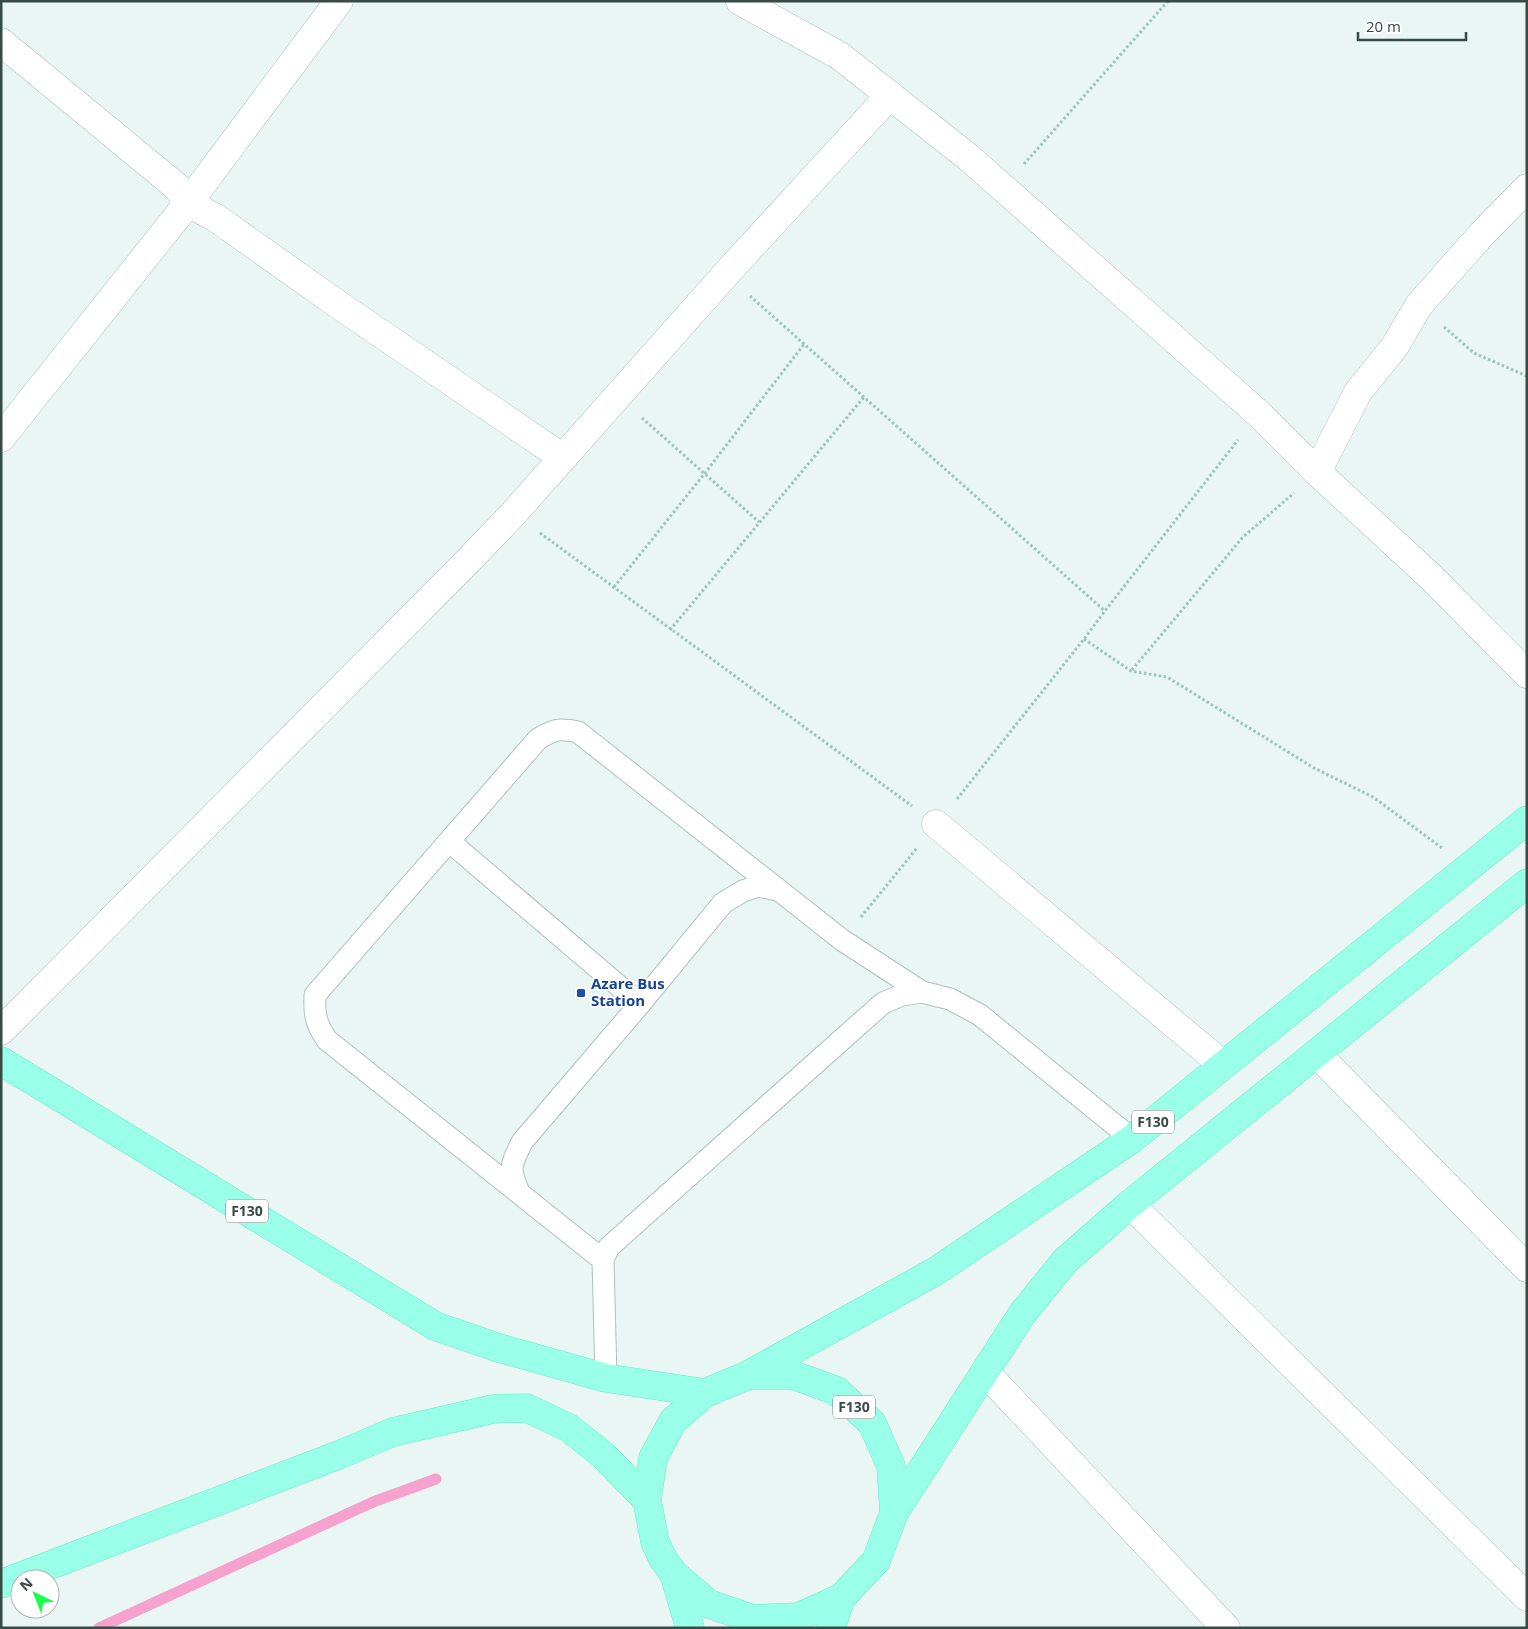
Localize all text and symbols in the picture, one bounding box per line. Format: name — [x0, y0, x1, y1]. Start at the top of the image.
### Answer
scale bar — [1358, 10, 1466, 42]
text: 20 m — [1366, 16, 1401, 36]
place label: Azare Bus Station — [591, 973, 665, 1010]
marker: Azare Bus Station — [575, 987, 587, 999]
road number: F130 — [1132, 1110, 1174, 1134]
road number: F130 — [226, 1200, 268, 1222]
road number: F130 — [833, 1395, 875, 1418]
north arrow — [10, 1569, 60, 1619]
text: N — [15, 1573, 36, 1595]

